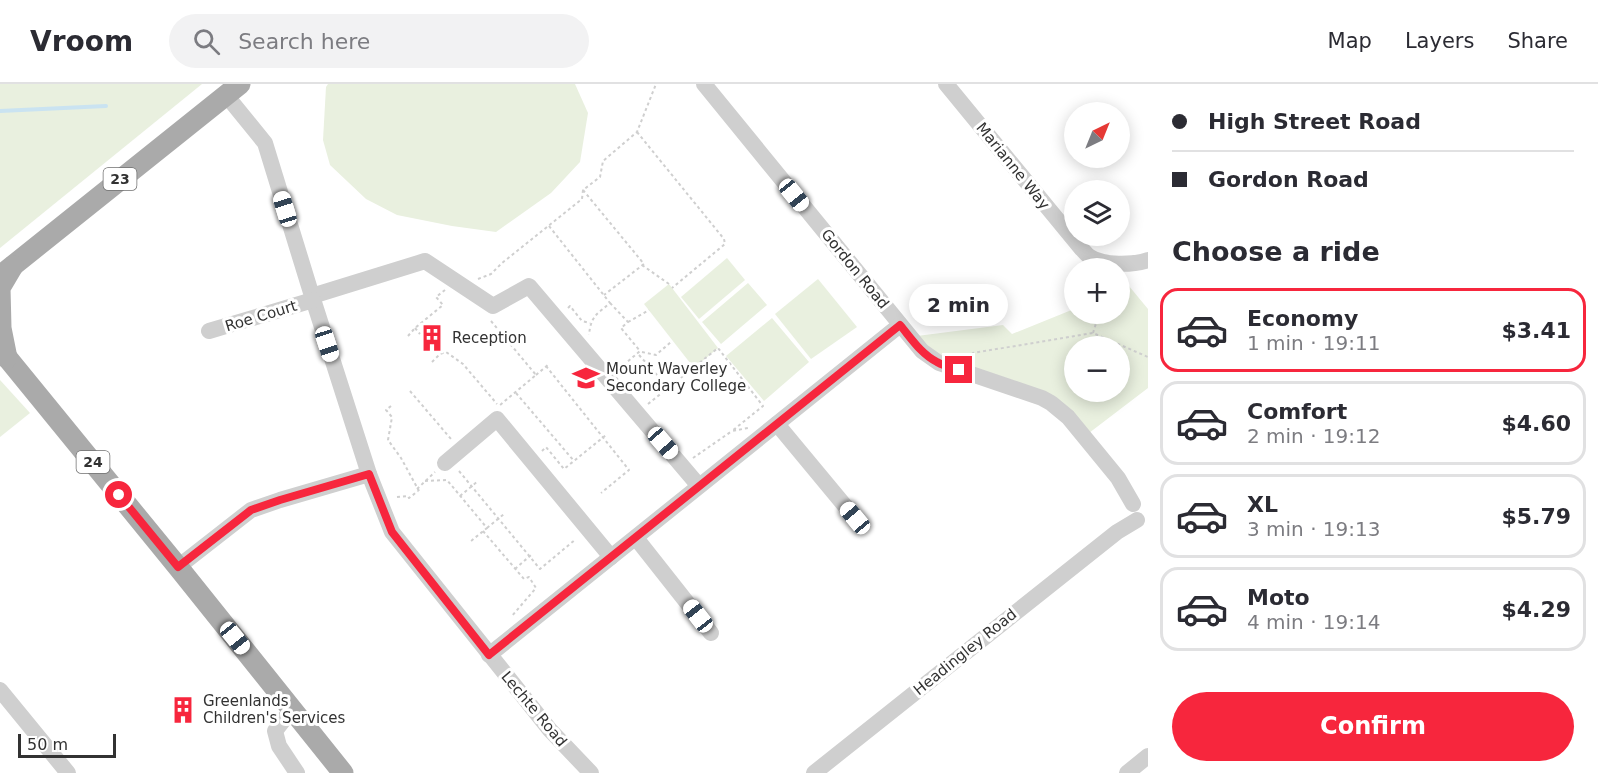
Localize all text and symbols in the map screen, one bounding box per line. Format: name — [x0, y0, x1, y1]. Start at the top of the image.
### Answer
search box — [169, 14, 589, 68]
text: Vroom — [30, 25, 133, 58]
icon: search — [190, 25, 223, 58]
text: Search here — [238, 29, 370, 54]
text: Map — [1328, 29, 1372, 53]
text: Layers — [1405, 29, 1474, 53]
text: Share — [1507, 29, 1568, 53]
north arrow — [1064, 102, 1130, 168]
map controls — [1064, 102, 1130, 402]
text: High Street Road — [1208, 109, 1421, 134]
street label: Marianne Way — [972, 119, 1054, 213]
text: Gordon Road — [1208, 167, 1369, 192]
road number: 23 — [104, 168, 136, 190]
car — [776, 175, 812, 215]
button: layers — [1064, 180, 1130, 246]
car — [271, 189, 299, 229]
street label: Gordon Road — [817, 226, 893, 312]
text: Choose a ride — [1172, 236, 1380, 267]
button: + — [1064, 258, 1130, 324]
callout: 2 min — [910, 283, 1008, 325]
text: 2 min — [927, 293, 990, 317]
street label: Roe Court — [223, 297, 299, 335]
icon: car — [1175, 303, 1229, 357]
text: Economy — [1247, 306, 1358, 331]
text: $3.41 — [1501, 318, 1571, 343]
building icon: Reception — [417, 323, 447, 353]
car — [313, 324, 341, 364]
place label: Reception — [452, 329, 527, 347]
text: 1 min · 19:11 — [1247, 331, 1381, 355]
button: − — [1064, 336, 1130, 402]
route end — [945, 356, 972, 383]
place label: Mount Waverley Secondary College — [606, 360, 746, 395]
school or university icon: Mount Waverley Secondary College — [571, 363, 601, 393]
icon: car — [1175, 396, 1229, 450]
text: Comfort — [1247, 399, 1347, 424]
text: $4.60 — [1501, 411, 1571, 436]
car — [644, 424, 682, 462]
text: 2 min · 19:12 — [1247, 424, 1381, 448]
road number: 24 — [76, 451, 110, 473]
route start — [105, 481, 132, 508]
icon: car — [1175, 489, 1229, 543]
text: XL — [1247, 492, 1278, 517]
car — [837, 498, 873, 538]
text: $5.79 — [1501, 504, 1571, 529]
text: 3 min · 19:13 — [1247, 517, 1381, 541]
icon: car — [1175, 582, 1229, 636]
text: Moto — [1247, 585, 1310, 610]
car — [680, 596, 716, 636]
text: $4.29 — [1501, 597, 1571, 622]
street label: Headingley Road — [910, 605, 1020, 699]
text: 4 min · 19:14 — [1247, 610, 1381, 634]
car — [217, 618, 253, 658]
street label: Lechte Road — [497, 668, 571, 750]
place label: Greenlands Children's Services — [203, 692, 346, 727]
button: Confirm — [1172, 692, 1574, 761]
building icon: Greenlands Children's Services — [168, 695, 198, 725]
scale bar — [18, 731, 116, 758]
text: 50 m — [27, 735, 68, 754]

